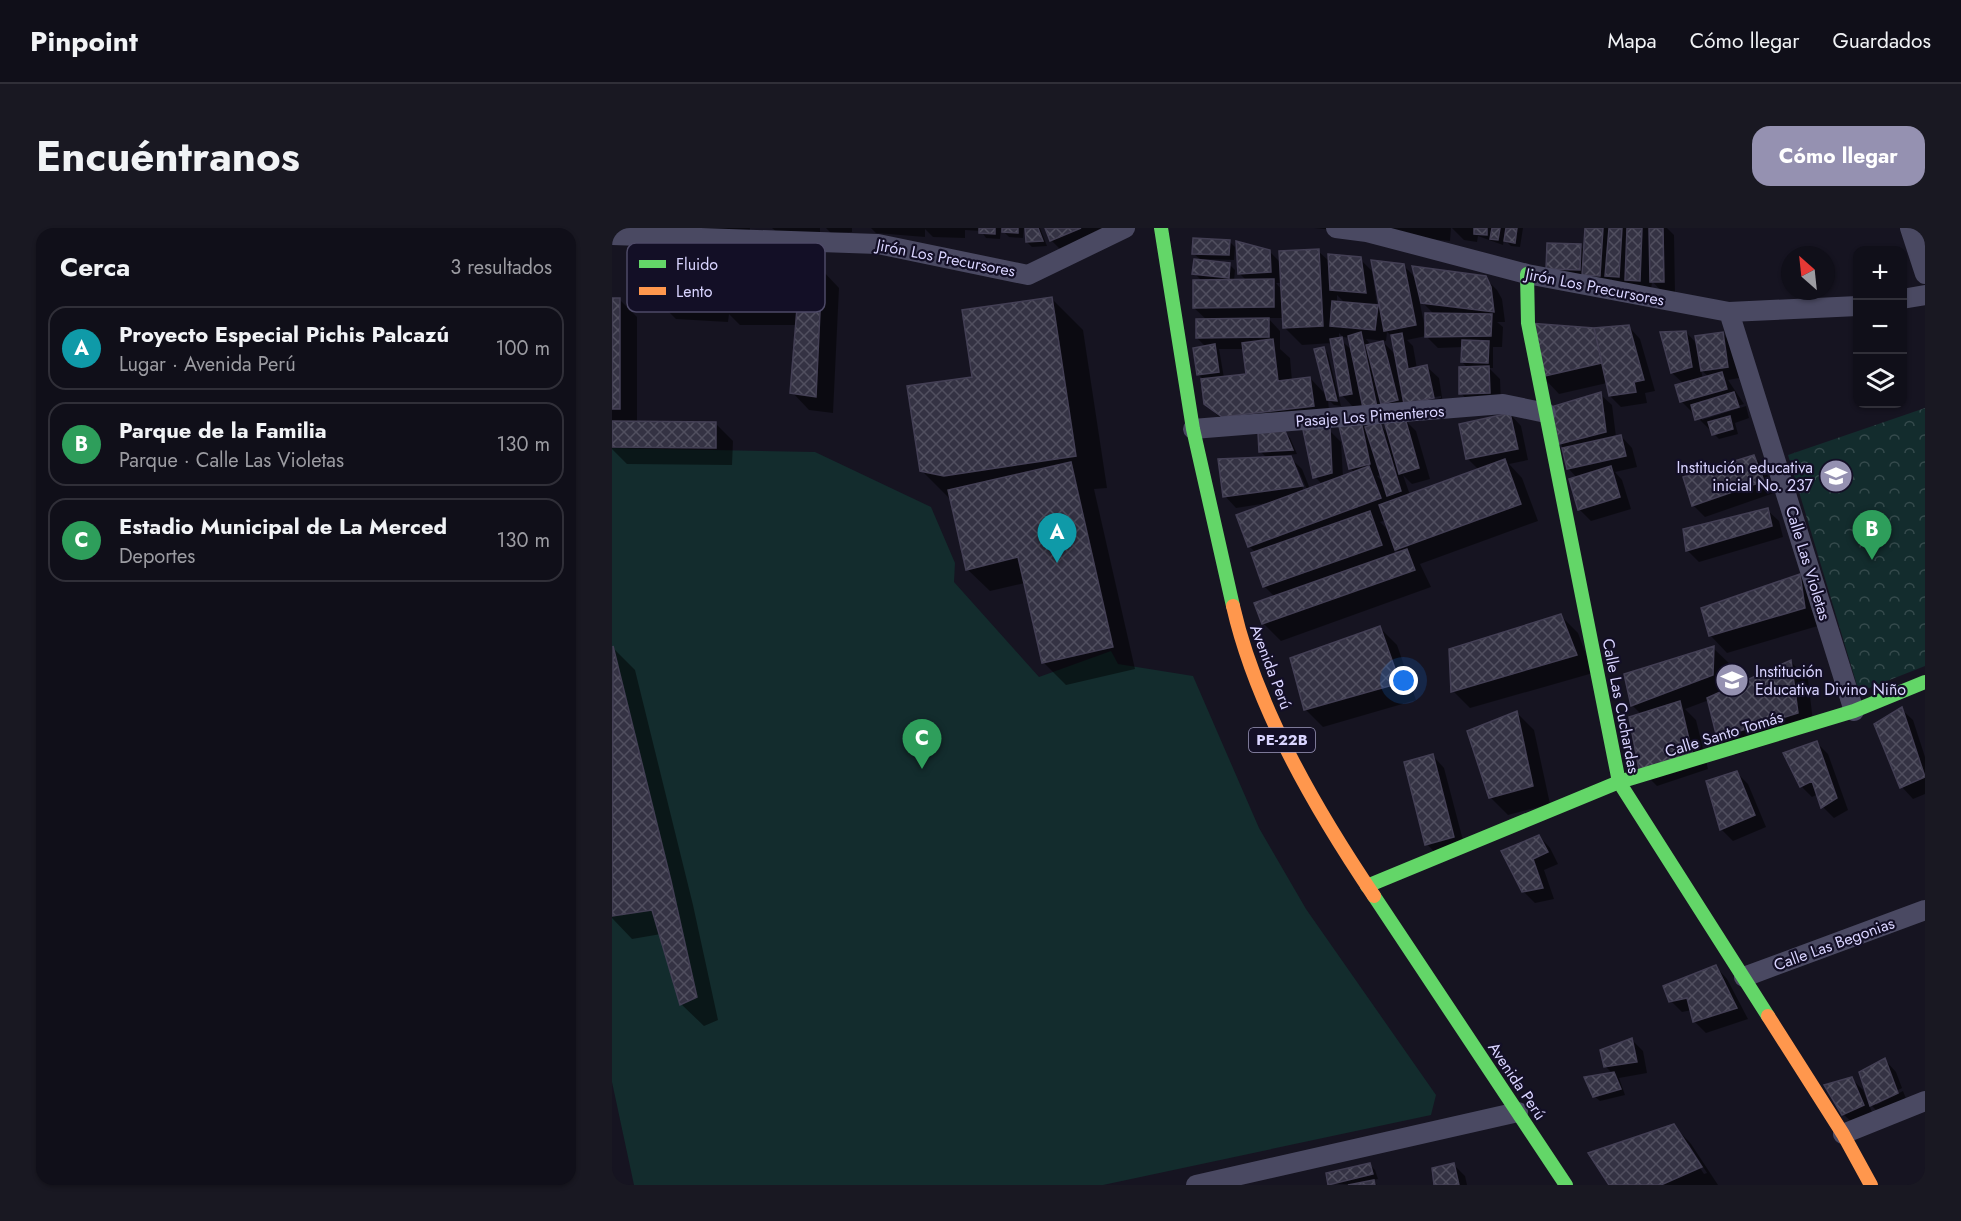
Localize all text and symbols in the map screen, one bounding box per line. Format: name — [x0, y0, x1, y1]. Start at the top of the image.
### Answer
text: Pinpoint — [30, 21, 138, 62]
text: Mapa — [1607, 26, 1657, 56]
text: Cómo llegar — [1690, 26, 1799, 56]
text: Guardados — [1832, 26, 1931, 56]
text: Encuéntranos — [36, 126, 300, 187]
button: Cómo llegar — [1752, 126, 1925, 186]
street label: Jirón Los Precursores — [873, 233, 1017, 283]
legend — [627, 243, 825, 312]
north arrow — [1781, 246, 1835, 300]
map controls — [1853, 246, 1907, 408]
button: + — [1853, 246, 1907, 300]
text: Cerca — [60, 248, 130, 286]
text: 3 resultados — [450, 253, 552, 282]
text: Fluido — [676, 253, 718, 276]
street label: Jirón Los Precursores — [1522, 262, 1666, 312]
text: Lento — [676, 280, 713, 303]
button: − — [1853, 300, 1907, 354]
text: Proyecto Especial Pichis Palcazú — [119, 318, 449, 350]
text: A — [74, 334, 89, 363]
text: 100 m — [495, 334, 550, 363]
text: Lugar · Avenida Perú — [119, 350, 296, 379]
button: layers — [1853, 354, 1907, 408]
street label: Pasaje Los Pimenteros — [1295, 399, 1445, 433]
text: Parque de la Familia — [119, 414, 327, 446]
text: B — [75, 430, 88, 459]
text: 130 m — [496, 430, 550, 459]
text: Parque · Calle Las Violetas — [119, 446, 344, 475]
place label: Institución educativa inicial No. 237 — [1676, 456, 1814, 497]
school or university icon: Institución educativa inicial No. 237 — [1818, 458, 1854, 494]
street label: Calle Las Violetas — [1780, 503, 1836, 623]
text: Estadio Municipal de La Merced — [119, 510, 447, 542]
pin: B — [1852, 510, 1892, 560]
pin: A — [1038, 514, 1076, 563]
text: C — [74, 526, 89, 555]
text: 130 m — [496, 526, 550, 555]
text: Deportes — [119, 542, 195, 571]
street label: Avenida Perú — [1244, 621, 1298, 713]
street label: Calle Las Cuchardas — [1597, 637, 1645, 775]
place label: Institución Educativa Divino Niño — [1755, 660, 1906, 701]
school or university icon: Institución Educativa Divino Niño — [1714, 662, 1750, 698]
your location — [1389, 666, 1418, 695]
street label: Calle Santo Tomás — [1662, 705, 1786, 763]
pin: C — [902, 720, 942, 769]
road number: PE-22B — [1249, 728, 1315, 752]
street label: Calle Las Begonias — [1770, 911, 1898, 977]
street label: Avenida Perú — [1482, 1038, 1552, 1124]

